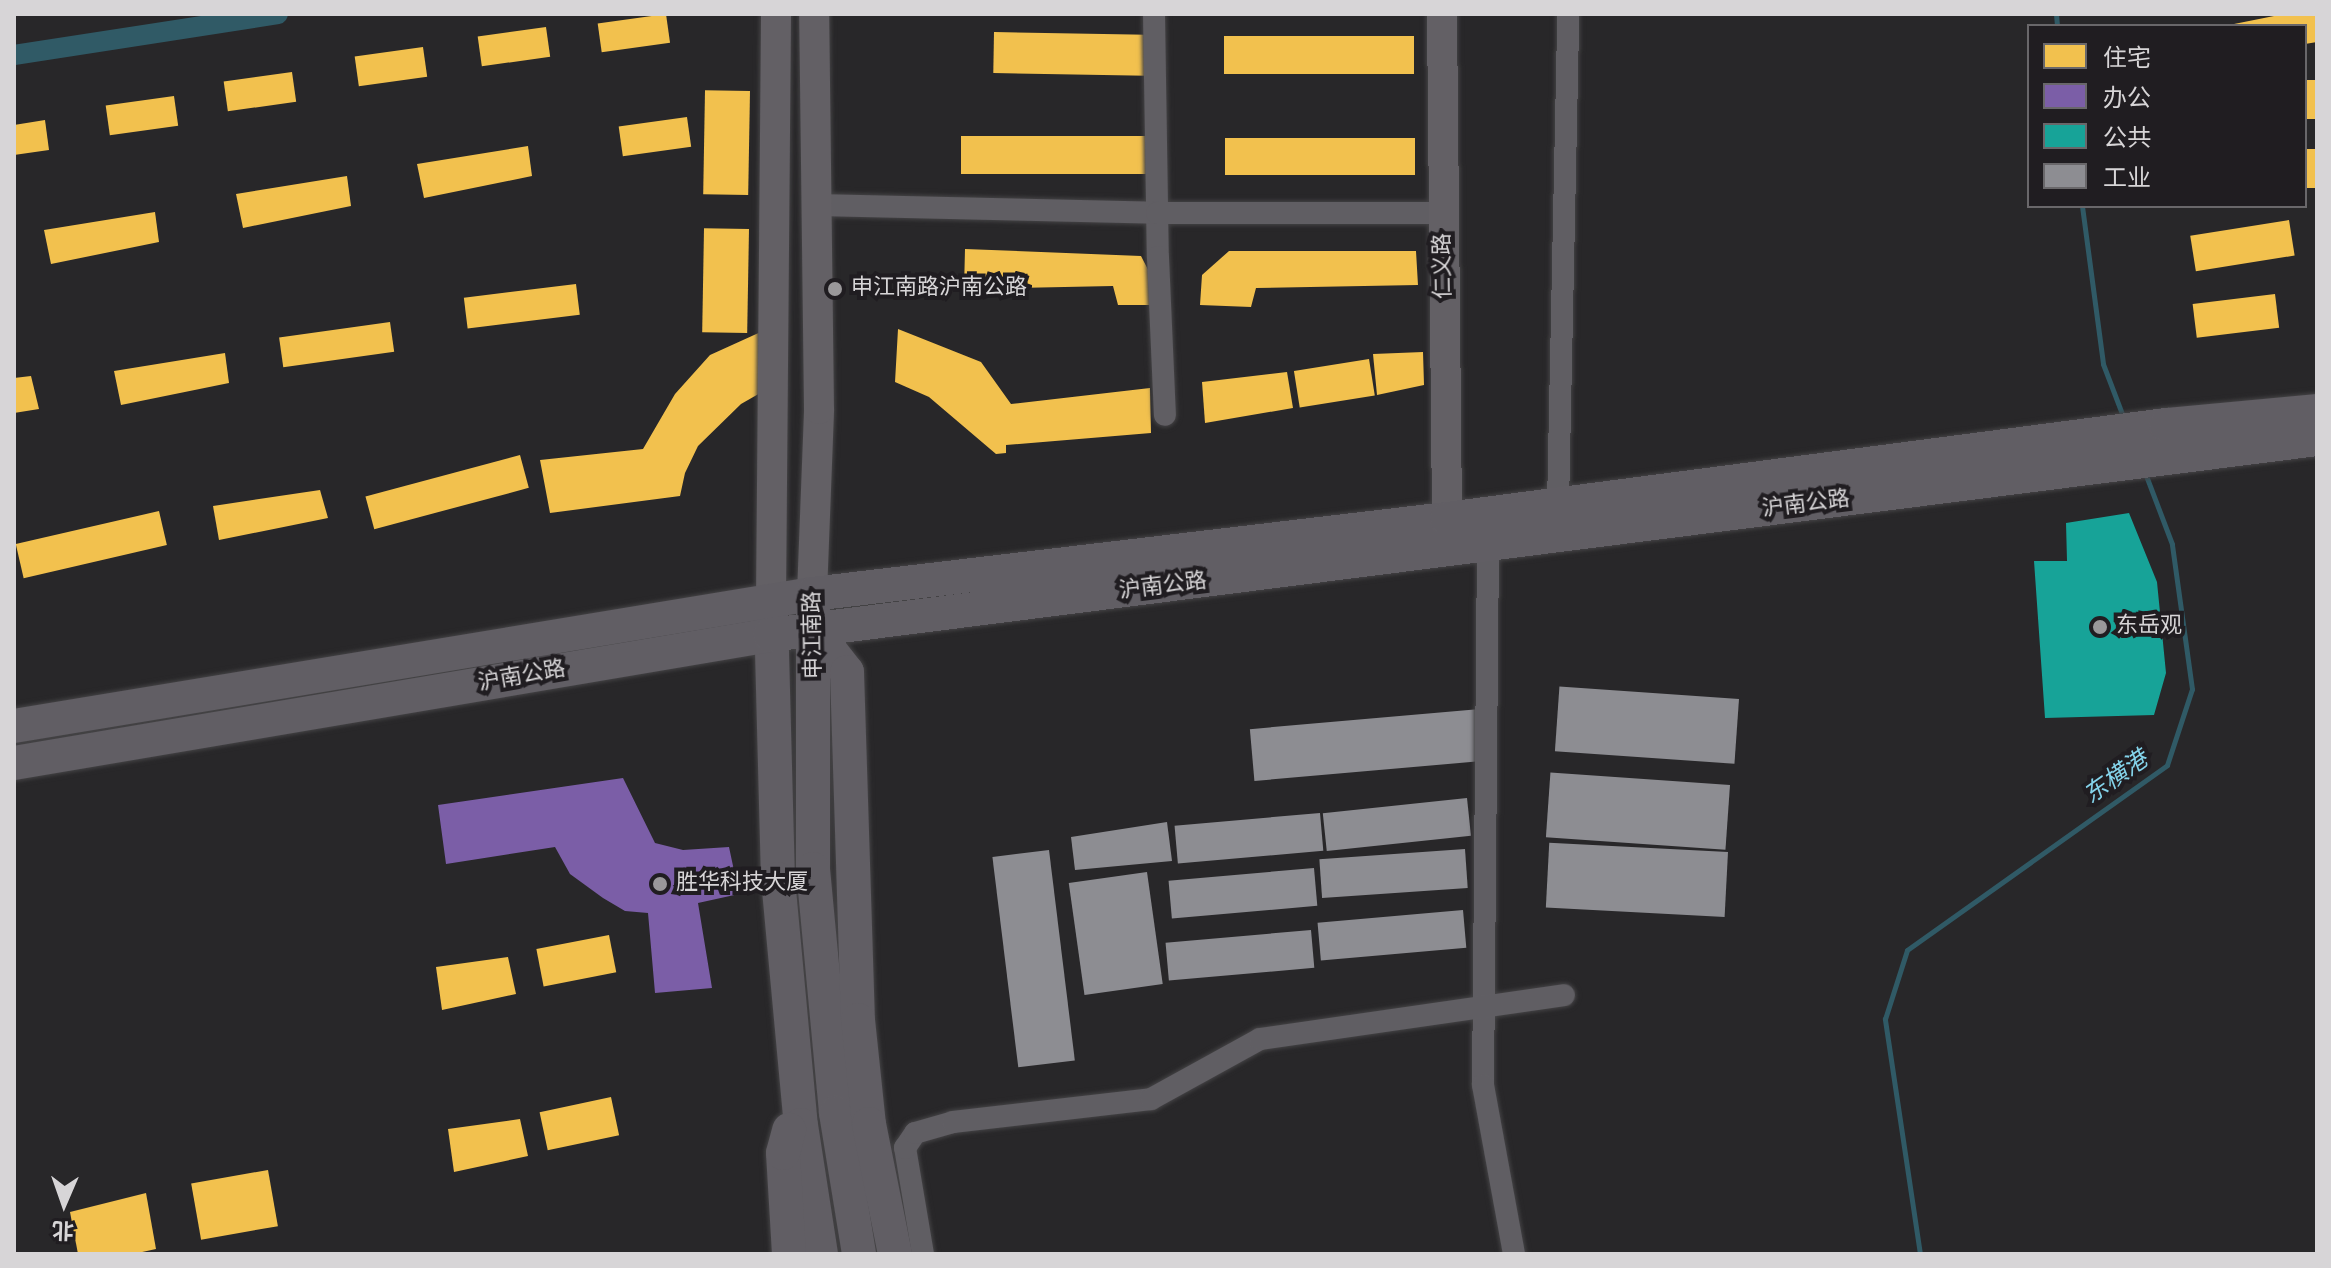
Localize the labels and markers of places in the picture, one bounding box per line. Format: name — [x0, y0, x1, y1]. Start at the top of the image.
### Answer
place label: 申江南路沪南公路 — [851, 276, 1027, 302]
marker: 申江南路沪南公路 — [826, 280, 844, 298]
place label: 东岳观 — [2116, 614, 2182, 640]
marker: 东岳观 — [2091, 618, 2109, 636]
place label: 胜华科技大厦 — [676, 871, 808, 897]
marker: 胜华科技大厦 — [651, 875, 669, 893]

